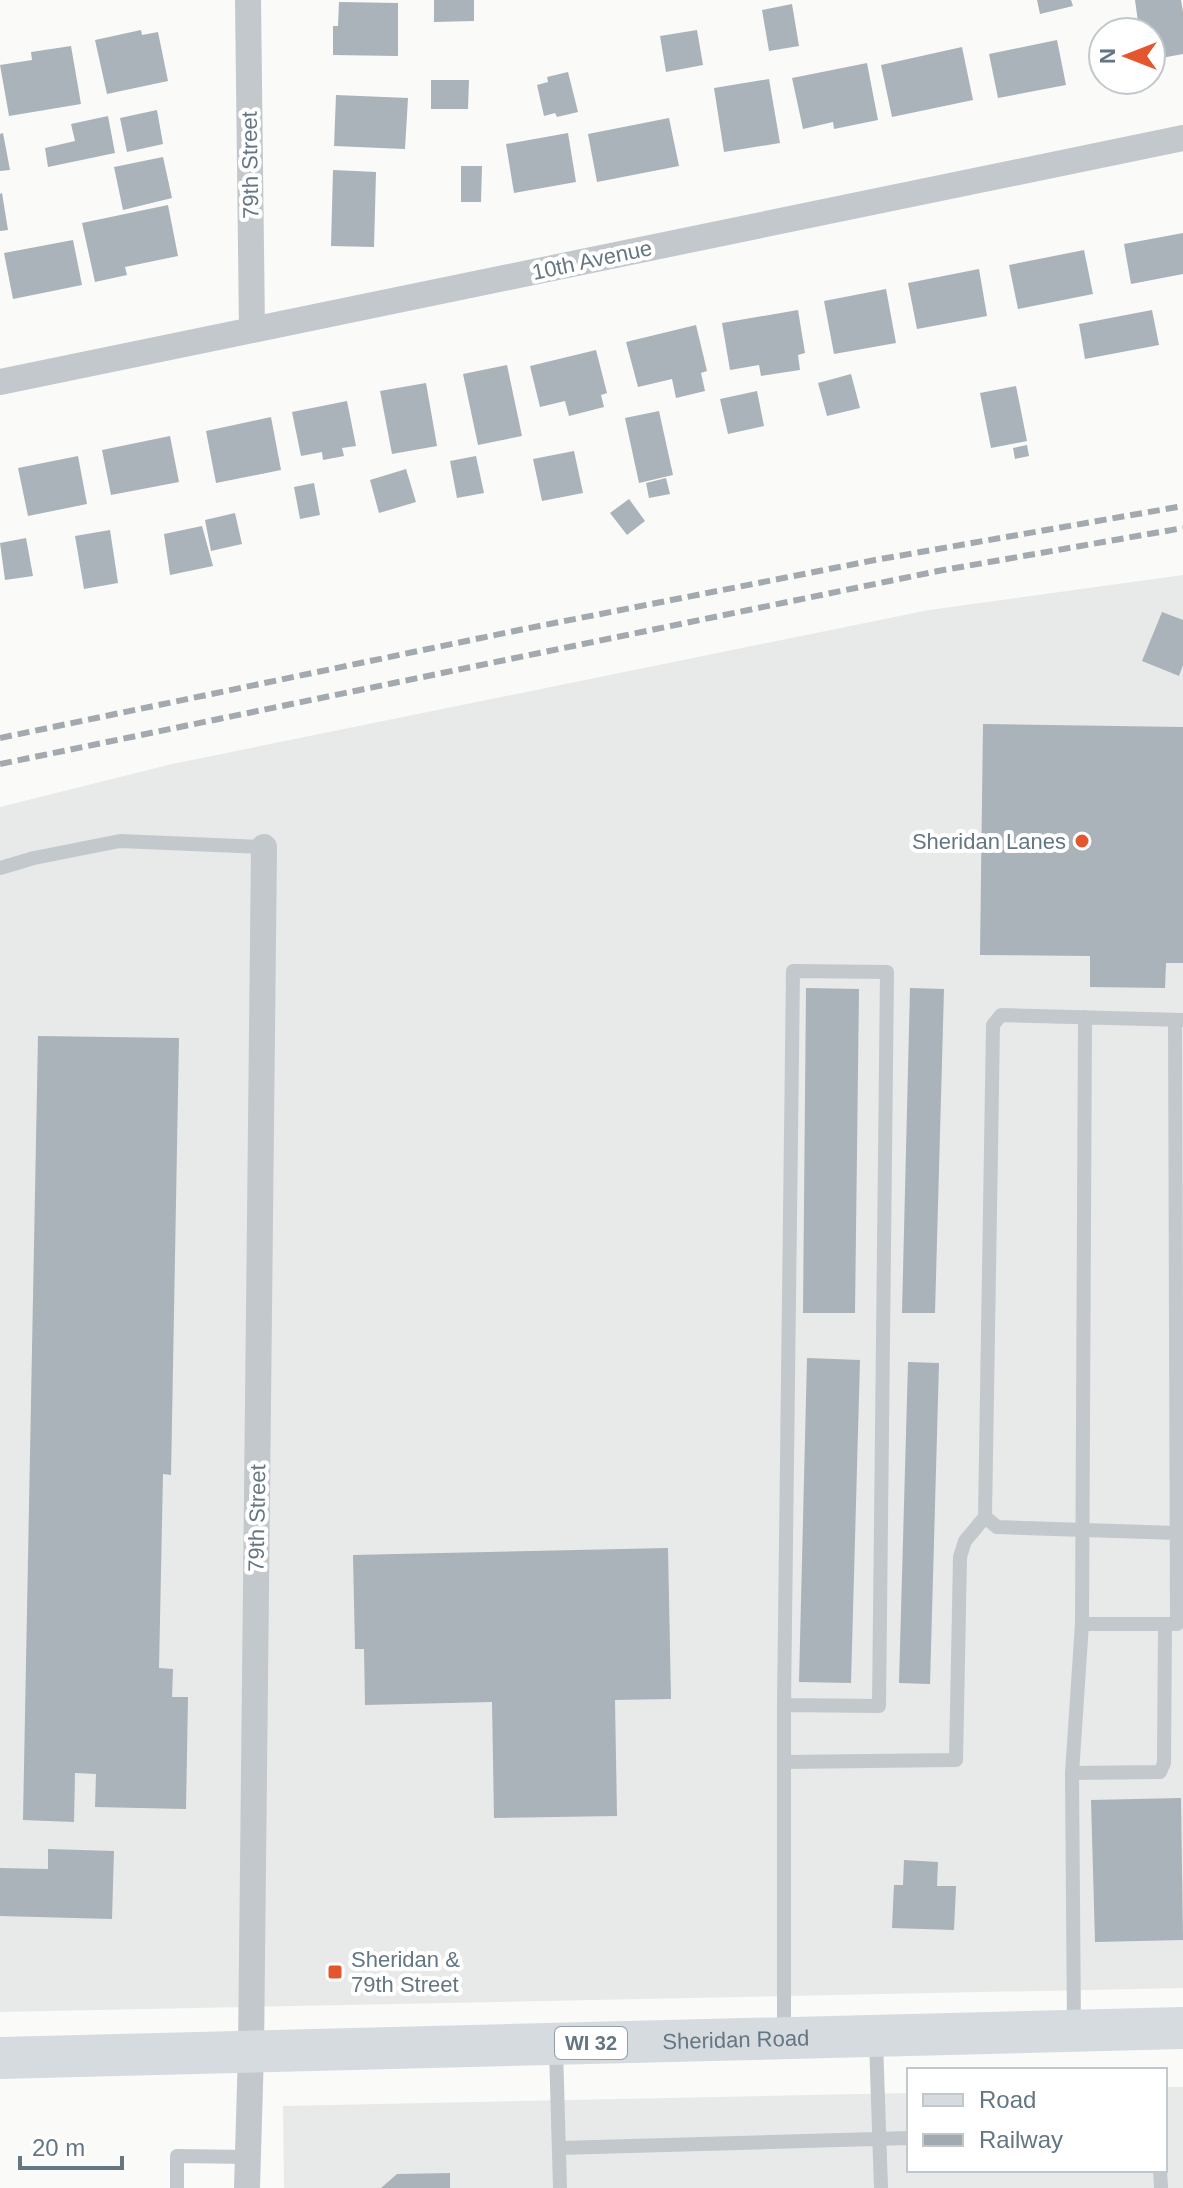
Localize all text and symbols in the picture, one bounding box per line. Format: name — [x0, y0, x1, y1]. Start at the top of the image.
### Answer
north arrow — [1087, 16, 1167, 96]
text: N — [1095, 48, 1120, 64]
street label: 79th Street — [237, 111, 263, 219]
street label: 10th Avenue — [530, 235, 654, 285]
place label: Sheridan Lanes — [912, 829, 1066, 854]
marker: Sheridan Lanes — [1073, 832, 1091, 850]
street label: 79th Street — [244, 1464, 270, 1572]
place label: Sheridan & 79th Street — [351, 1947, 460, 1997]
marker: Sheridan & 79th Street — [326, 1963, 344, 1981]
street label: Sheridan Road — [662, 2025, 810, 2054]
road number: WI 32 — [555, 2027, 627, 2059]
legend — [907, 2068, 1167, 2172]
text: Road — [979, 2086, 1036, 2113]
scale bar — [20, 2120, 122, 2170]
text: Railway — [979, 2126, 1063, 2153]
text: 20 m — [32, 2134, 85, 2161]

